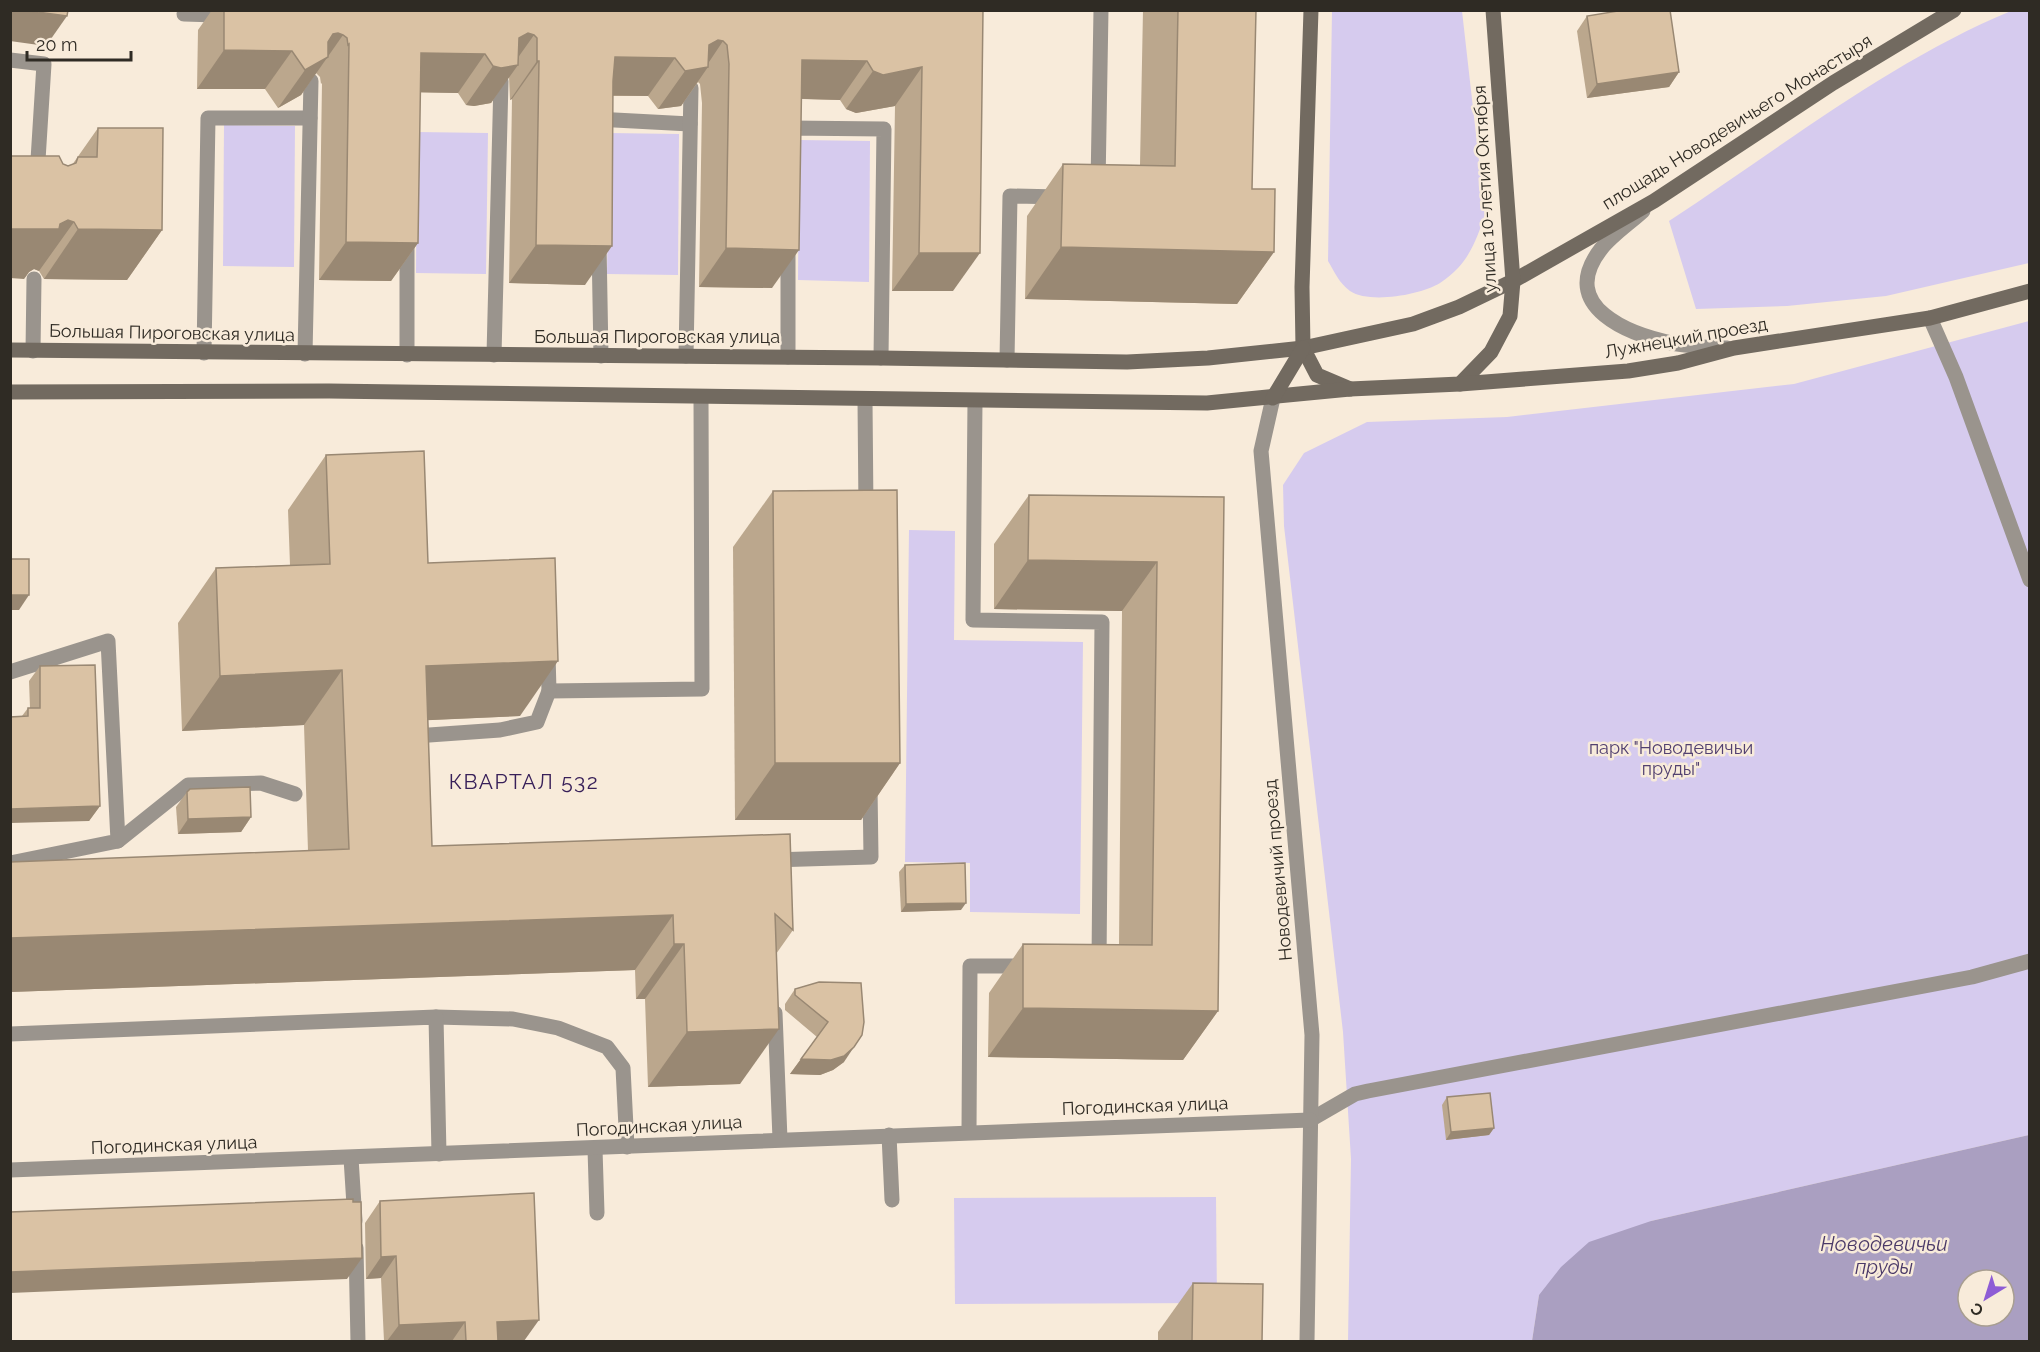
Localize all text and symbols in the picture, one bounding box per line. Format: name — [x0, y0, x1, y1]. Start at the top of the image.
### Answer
scale bar — [27, 24, 130, 62]
street label: площадь Новодевичьего Монастыря — [1598, 29, 1875, 214]
text: 20 m — [36, 34, 78, 55]
street label: улица 10-летия Октября — [1469, 85, 1500, 293]
street label: Лужнецкий проезд — [1603, 313, 1769, 362]
street label: Большая Пироговская улица — [49, 320, 295, 345]
street label: Большая Пироговская улица — [534, 326, 780, 347]
park label: парк "Новодевичьи пруды" — [1589, 737, 1753, 779]
district label: КВАРТАЛ 532 — [449, 769, 599, 794]
street label: Новодевичий проезд — [1259, 778, 1296, 962]
street label: Погодинская улица — [1061, 1092, 1229, 1119]
street label: Погодинская улица — [575, 1111, 743, 1140]
street label: Погодинская улица — [90, 1131, 258, 1158]
water label: Новодевичьи пруды — [1820, 1232, 1948, 1279]
north arrow — [1956, 1268, 2016, 1328]
text: С — [1967, 1299, 1987, 1320]

